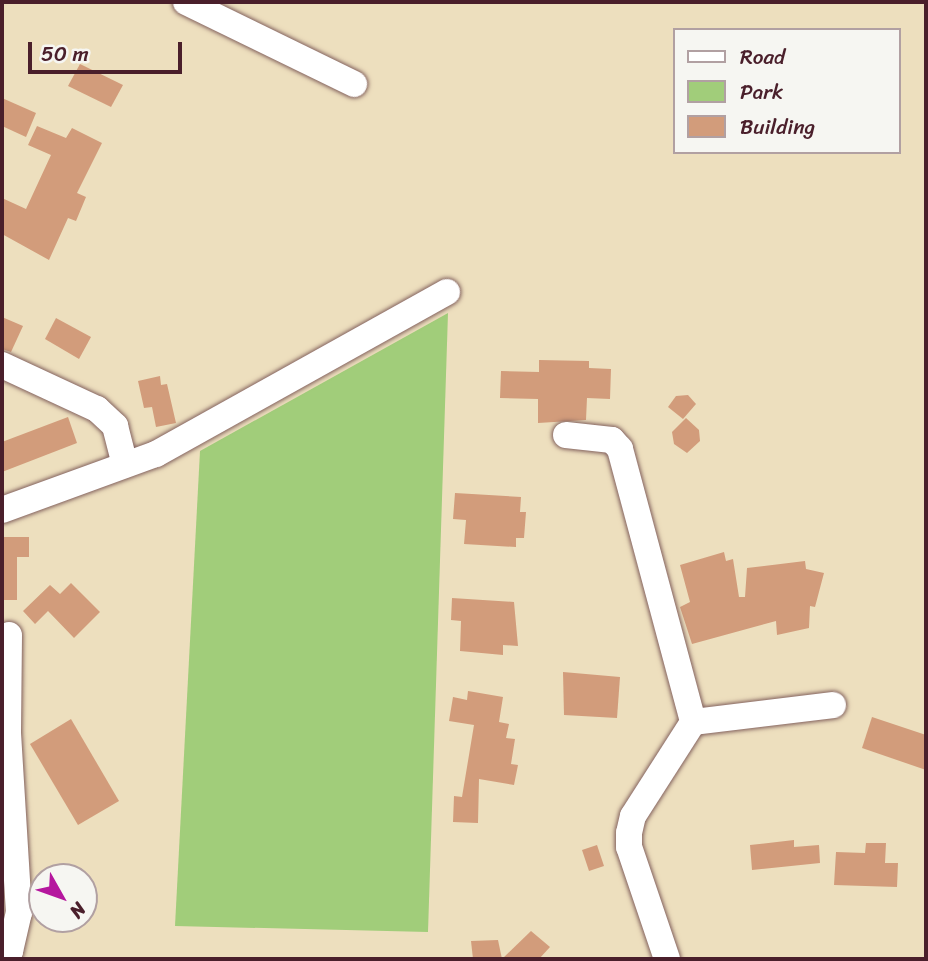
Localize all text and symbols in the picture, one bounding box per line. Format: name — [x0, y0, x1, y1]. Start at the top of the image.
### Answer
scale bar — [32, 28, 186, 72]
legend — [673, 28, 900, 154]
text: 50 m — [41, 35, 89, 73]
text: Road — [740, 38, 785, 76]
text: Park — [740, 73, 783, 111]
text: Building — [740, 108, 815, 146]
north arrow — [28, 863, 98, 933]
text: N — [61, 895, 95, 926]

